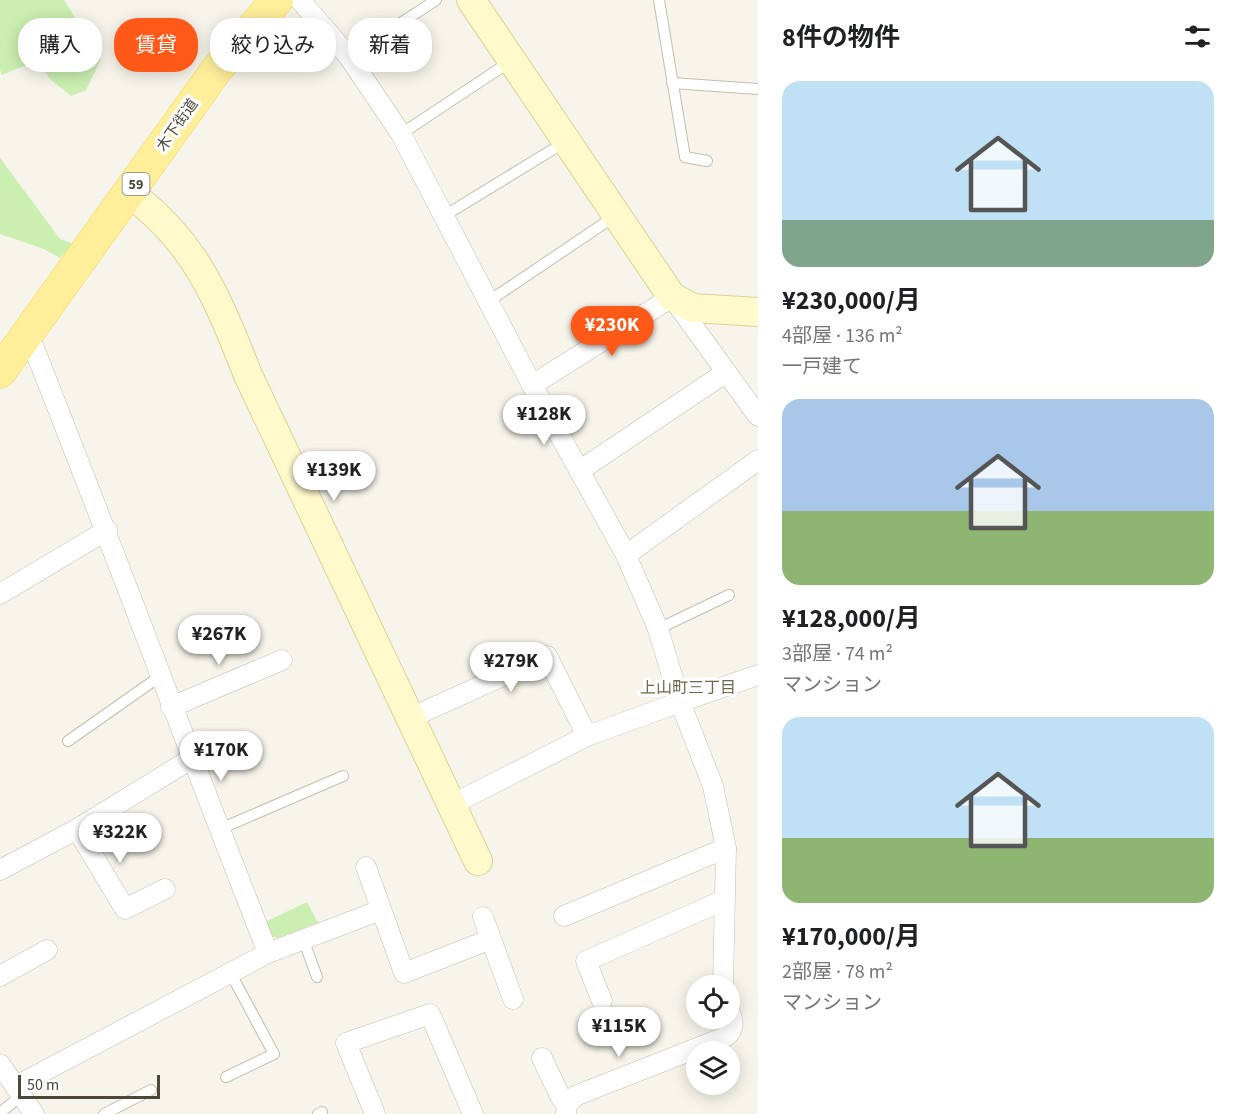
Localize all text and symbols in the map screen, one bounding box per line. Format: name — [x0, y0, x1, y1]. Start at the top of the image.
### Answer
chip: 購入 — [18, 18, 102, 72]
chip: 賃貸 — [114, 18, 198, 72]
chip: 絞り込み — [210, 18, 336, 72]
chip: 新着 — [348, 18, 432, 72]
text: 8件の物件 — [782, 19, 900, 56]
icon: filters — [1181, 20, 1214, 53]
street label: 木下街道 — [152, 95, 203, 156]
icon: home — [944, 120, 1052, 228]
road number: 59 — [122, 173, 150, 195]
text: ¥230,000/月 — [782, 282, 921, 319]
pin: ¥230K — [570, 306, 654, 357]
text: ¥230K — [585, 311, 639, 339]
text: 4部屋 · 136 m² — [782, 322, 903, 350]
text: 一戸建て — [782, 353, 862, 381]
pin: ¥128K — [502, 395, 586, 446]
text: ¥128K — [517, 400, 571, 428]
icon: home — [944, 438, 1052, 546]
pin: ¥139K — [292, 451, 376, 502]
text: ¥139K — [307, 456, 361, 484]
text: ¥128,000/月 — [782, 600, 921, 637]
pin: ¥267K — [177, 615, 261, 666]
text: ¥267K — [192, 620, 246, 648]
text: 3部屋 · 74 m² — [782, 640, 893, 668]
pin: ¥279K — [469, 642, 553, 693]
text: ¥279K — [484, 647, 538, 675]
text: マンション — [782, 671, 882, 699]
district label: 上山町三丁目 — [640, 677, 736, 699]
pin: ¥170K — [179, 731, 263, 782]
text: ¥170K — [194, 736, 248, 764]
icon: home — [944, 756, 1052, 864]
pin: ¥322K — [78, 813, 162, 864]
text: ¥322K — [93, 818, 147, 846]
text: ¥170,000/月 — [782, 918, 921, 955]
text: 2部屋 · 78 m² — [782, 958, 893, 986]
map controls — [686, 975, 740, 1095]
button: locate — [686, 975, 740, 1029]
text: マンション — [782, 989, 882, 1017]
pin: ¥115K — [577, 1007, 661, 1058]
text: ¥115K — [592, 1012, 646, 1040]
button: layers — [686, 1041, 740, 1095]
scale bar — [18, 1072, 160, 1100]
text: 50 m — [27, 1074, 59, 1096]

